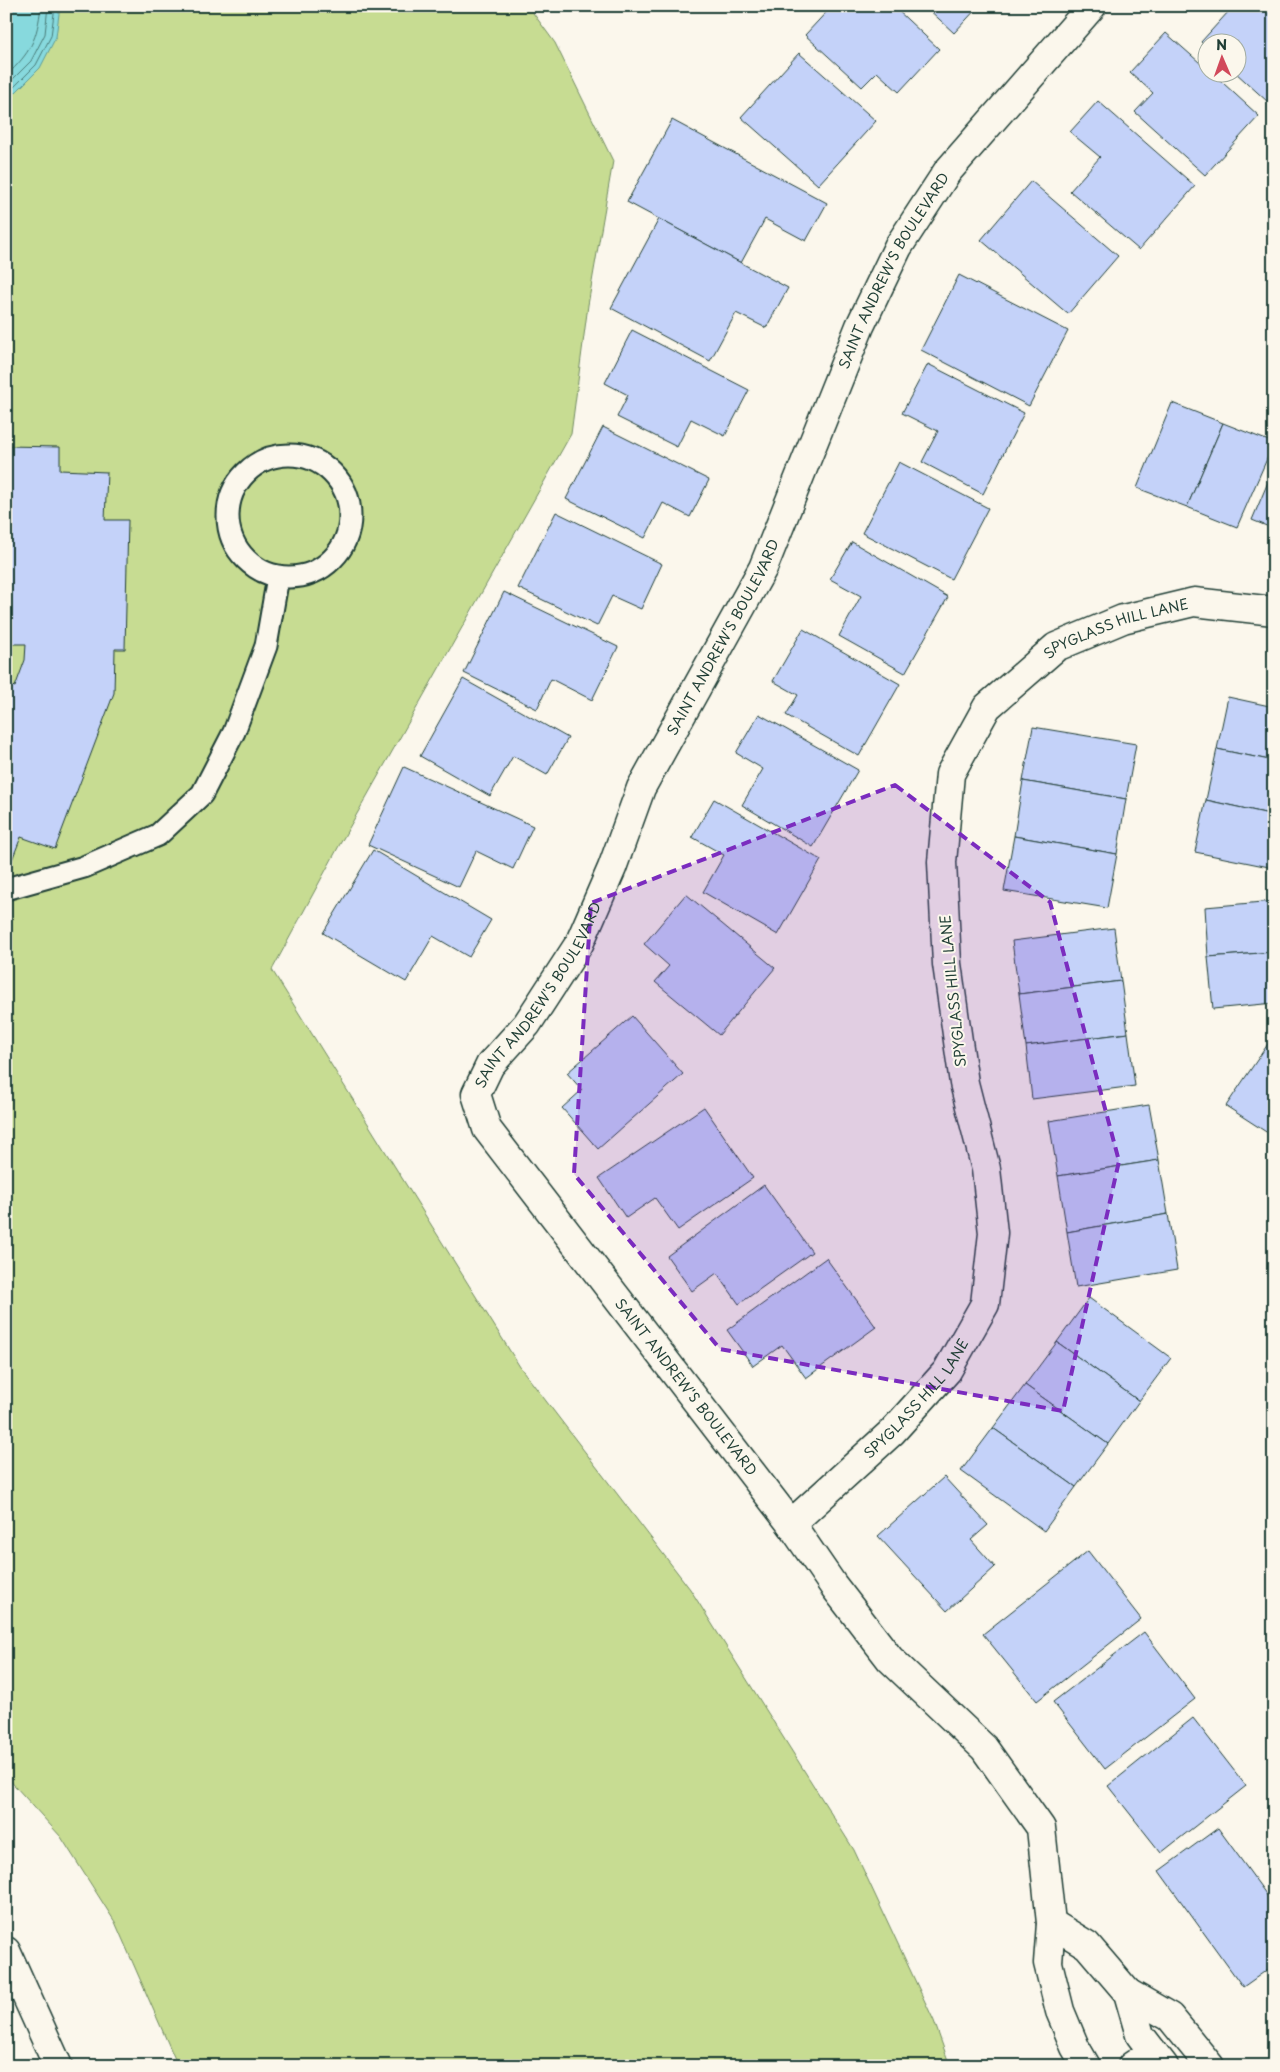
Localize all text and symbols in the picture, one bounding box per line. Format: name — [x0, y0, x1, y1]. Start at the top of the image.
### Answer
north arrow — [1198, 32, 1248, 82]
text: N — [1216, 34, 1227, 55]
street label: SAINT ANDREW'S BOULEVARD — [833, 168, 954, 372]
street label: SAINT ANDREW'S BOULEVARD — [661, 536, 784, 739]
street label: SPYGLASS HILL LANE — [1039, 593, 1190, 663]
street label: SAINT ANDREW'S BOULEVARD — [469, 898, 606, 1092]
street label: SPYGLASS HILL LANE — [934, 914, 971, 1068]
street label: SAINT ANDREW'S BOULEVARD — [610, 1294, 762, 1480]
street label: SPYGLASS HILL LANE — [859, 1334, 973, 1463]

